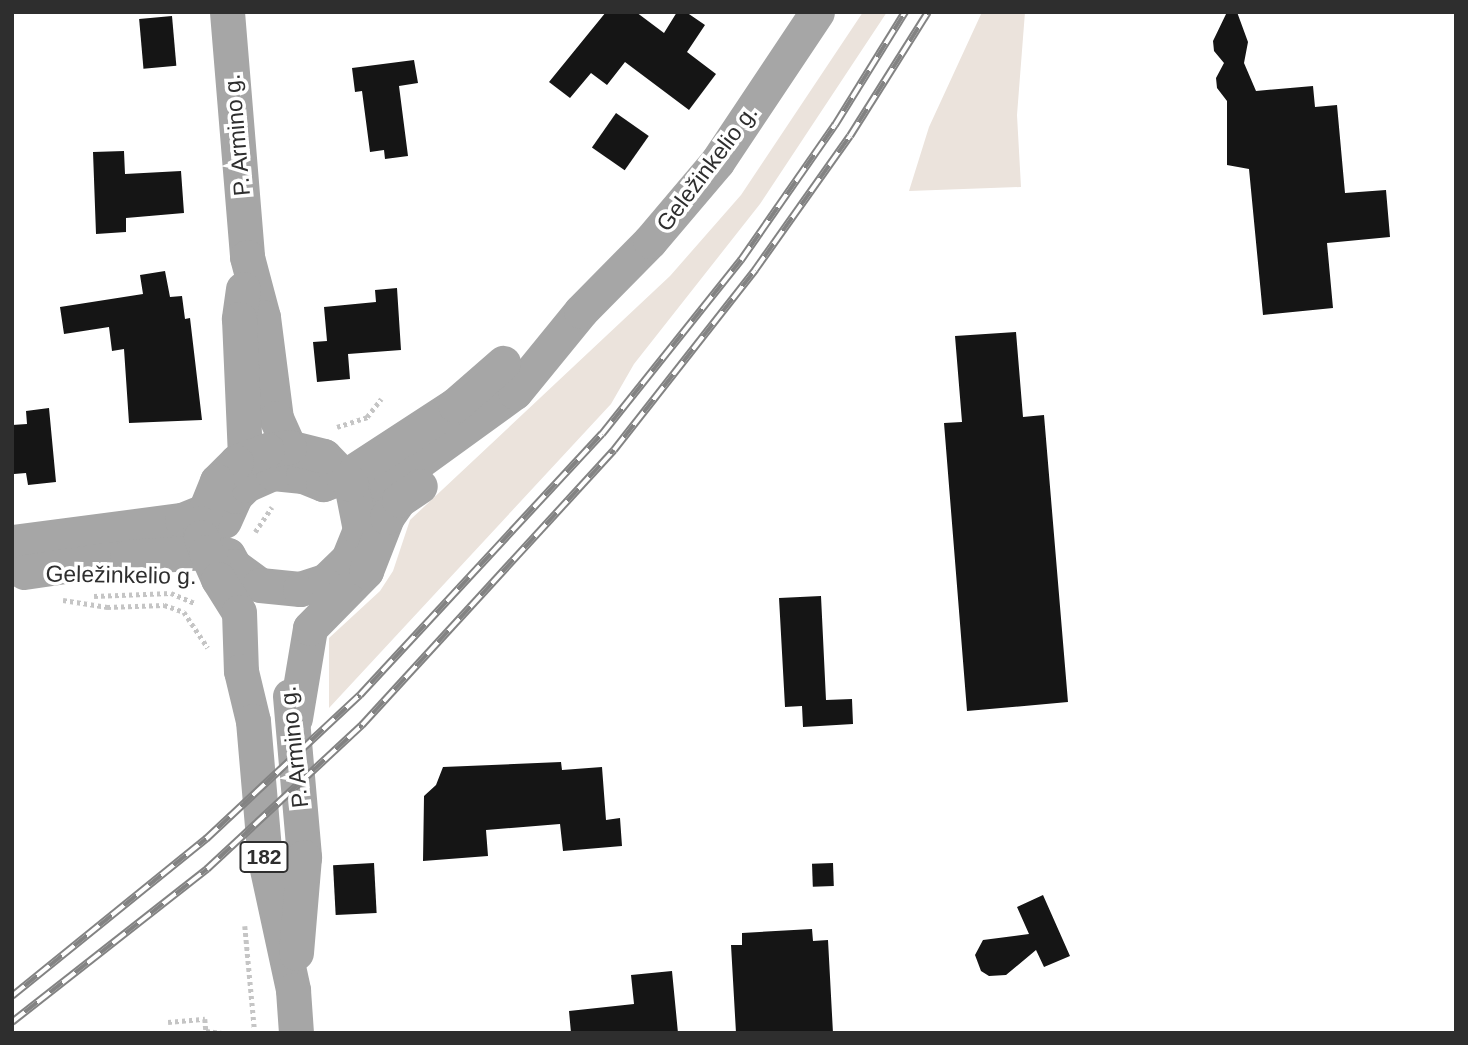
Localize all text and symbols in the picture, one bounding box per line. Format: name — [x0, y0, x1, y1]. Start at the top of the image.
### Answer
street label: P. Armino g. — [218, 72, 256, 198]
street label: Geležinkelio g. — [651, 99, 763, 237]
street label: Geležinkelio g. — [45, 560, 197, 590]
street label: P. Armino g. — [274, 684, 314, 810]
road number: 182 — [238, 840, 290, 874]

